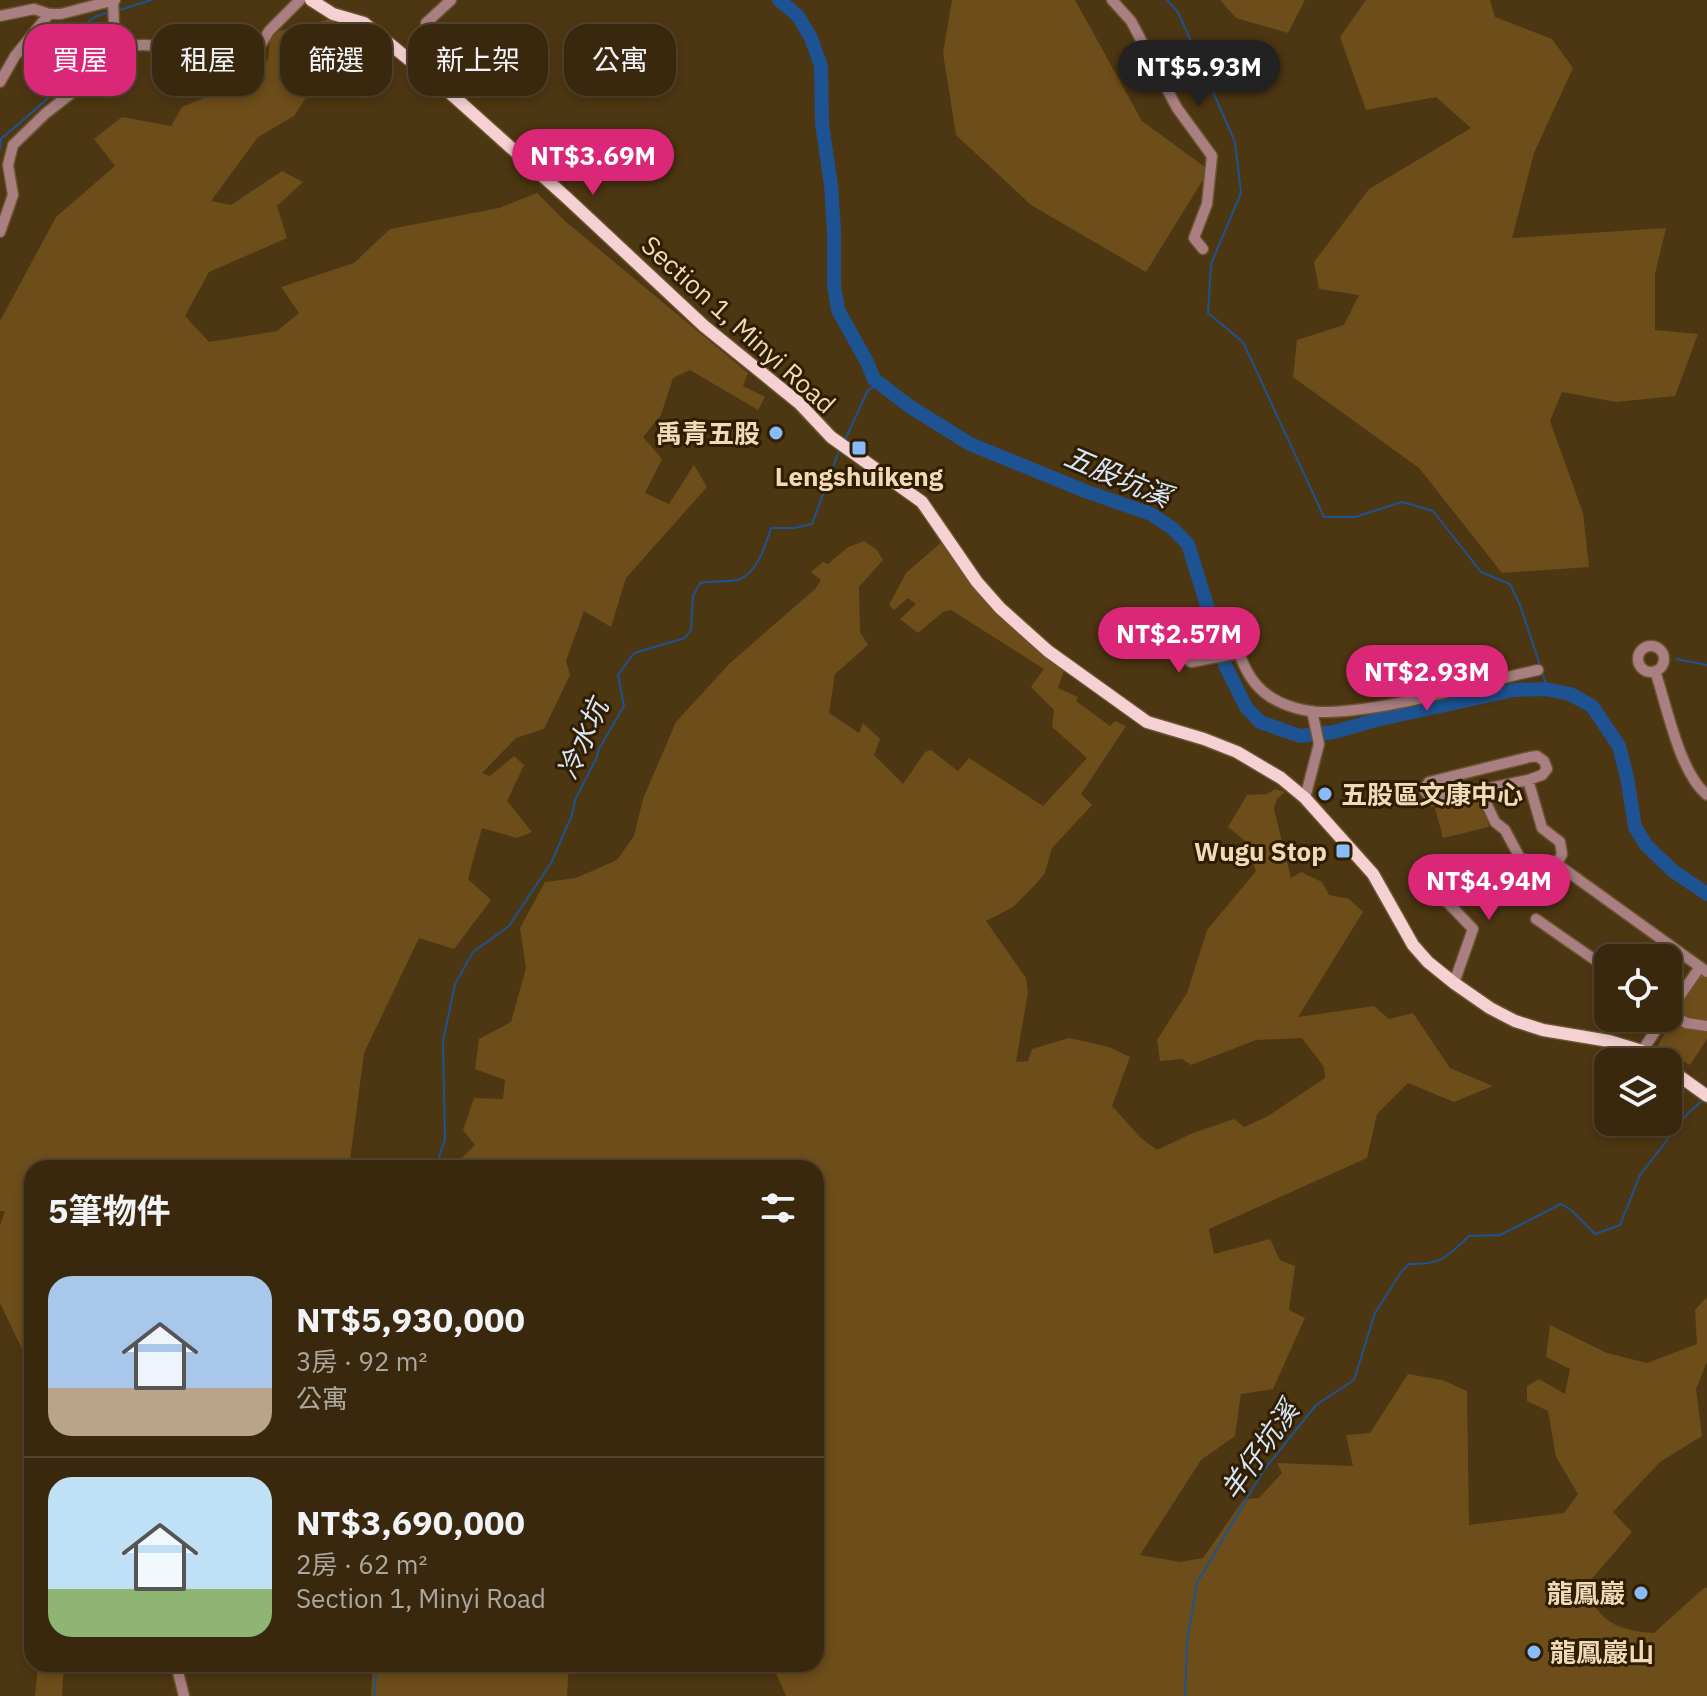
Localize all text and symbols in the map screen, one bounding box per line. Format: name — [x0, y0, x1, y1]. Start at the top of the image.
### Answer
chip: 買屋 — [24, 24, 136, 96]
chip: 租屋 — [152, 24, 264, 96]
chip: 篩選 — [280, 24, 392, 96]
chip: 新上架 — [408, 24, 548, 96]
chip: 公寓 — [564, 24, 676, 96]
pin: NT$5.93M — [1116, 40, 1282, 108]
text: NT$5.93M — [1136, 49, 1262, 83]
pin: NT$3.69M — [510, 129, 676, 197]
text: NT$3.69M — [530, 138, 656, 172]
street label: Section 1, Minyi Road — [635, 228, 843, 420]
place label: 禹青五股 — [656, 416, 760, 450]
marker: 禹青五股 — [767, 424, 785, 442]
water label: 五股坑溪 — [1059, 437, 1180, 516]
marker: Lengshuikeng — [850, 439, 868, 457]
place label: Lengshuikeng — [775, 459, 944, 493]
pin: NT$2.57M — [1096, 607, 1262, 675]
text: NT$2.57M — [1116, 616, 1242, 650]
pin: NT$2.93M — [1344, 645, 1510, 713]
text: NT$2.93M — [1364, 654, 1490, 688]
water label: 冷水坑 — [548, 689, 618, 785]
place label: 五股區文康中心 — [1341, 777, 1523, 811]
marker: 五股區文康中心 — [1316, 785, 1334, 803]
place label: Wugu Stop — [1194, 834, 1327, 868]
marker: Wugu Stop — [1334, 842, 1352, 860]
pin: NT$4.94M — [1406, 854, 1572, 922]
text: NT$4.94M — [1426, 863, 1552, 897]
map controls — [1594, 944, 1682, 1136]
button: locate — [1594, 944, 1682, 1032]
button: layers — [1594, 1048, 1682, 1136]
icon: filters — [756, 1186, 800, 1230]
text: 5筆物件 — [48, 1188, 170, 1232]
text: NT$5,930,000 — [296, 1297, 525, 1341]
icon: home — [112, 1308, 208, 1404]
text: 3房 · 92 m² — [296, 1344, 427, 1378]
text: 公寓 — [296, 1381, 348, 1415]
water label: 羊仔坑溪 — [1212, 1390, 1309, 1506]
text: NT$3,690,000 — [296, 1500, 525, 1544]
icon: home — [112, 1509, 208, 1605]
text: 2房 · 62 m² — [296, 1547, 427, 1581]
place label: 龍鳳巖 — [1547, 1576, 1625, 1610]
text: Section 1, Minyi Road — [296, 1581, 546, 1615]
marker: 龍鳳巖 — [1632, 1584, 1650, 1602]
place label: 龍鳳巖山 — [1550, 1635, 1654, 1669]
marker: 龍鳳巖山 — [1525, 1643, 1543, 1661]

